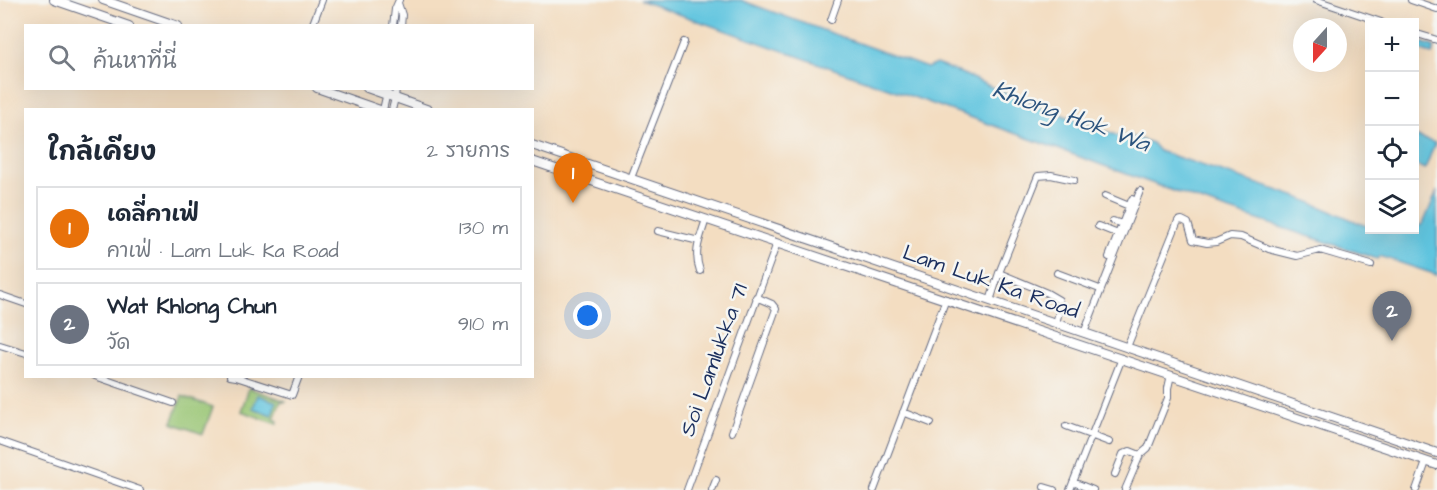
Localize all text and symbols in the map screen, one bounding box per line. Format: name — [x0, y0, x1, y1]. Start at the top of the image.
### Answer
north arrow — [1293, 18, 1347, 72]
map controls — [1365, 18, 1419, 234]
button: + — [1365, 18, 1419, 72]
search box — [24, 24, 534, 90]
icon: search — [45, 41, 78, 74]
text: ค้นหาที่นี่ — [93, 46, 177, 77]
button: − — [1365, 72, 1419, 126]
water label: Khlong Hok Wa — [987, 73, 1156, 163]
button: locate — [1365, 126, 1419, 180]
text: ใกล้เคียง — [48, 134, 156, 170]
text: 2 รายการ — [426, 137, 510, 165]
pin: 1 — [554, 154, 592, 203]
button: layers — [1365, 180, 1419, 234]
text: เดลี่คาเฟ่ — [107, 199, 199, 230]
text: 1 — [68, 214, 71, 242]
text: 130 m — [459, 214, 508, 242]
text: คาเฟ่ · Lam Luk Ka Road — [107, 237, 339, 265]
street label: Lam Luk Ka Road — [899, 237, 1083, 327]
street label: Soi Lamlukka 71 — [672, 279, 756, 441]
text: Wat Khlong Chun — [107, 291, 276, 322]
pin: 2 — [1372, 292, 1412, 341]
your location — [573, 301, 602, 330]
text: 2 — [64, 310, 75, 338]
text: 910 m — [458, 310, 508, 338]
text: วัด — [107, 329, 130, 357]

